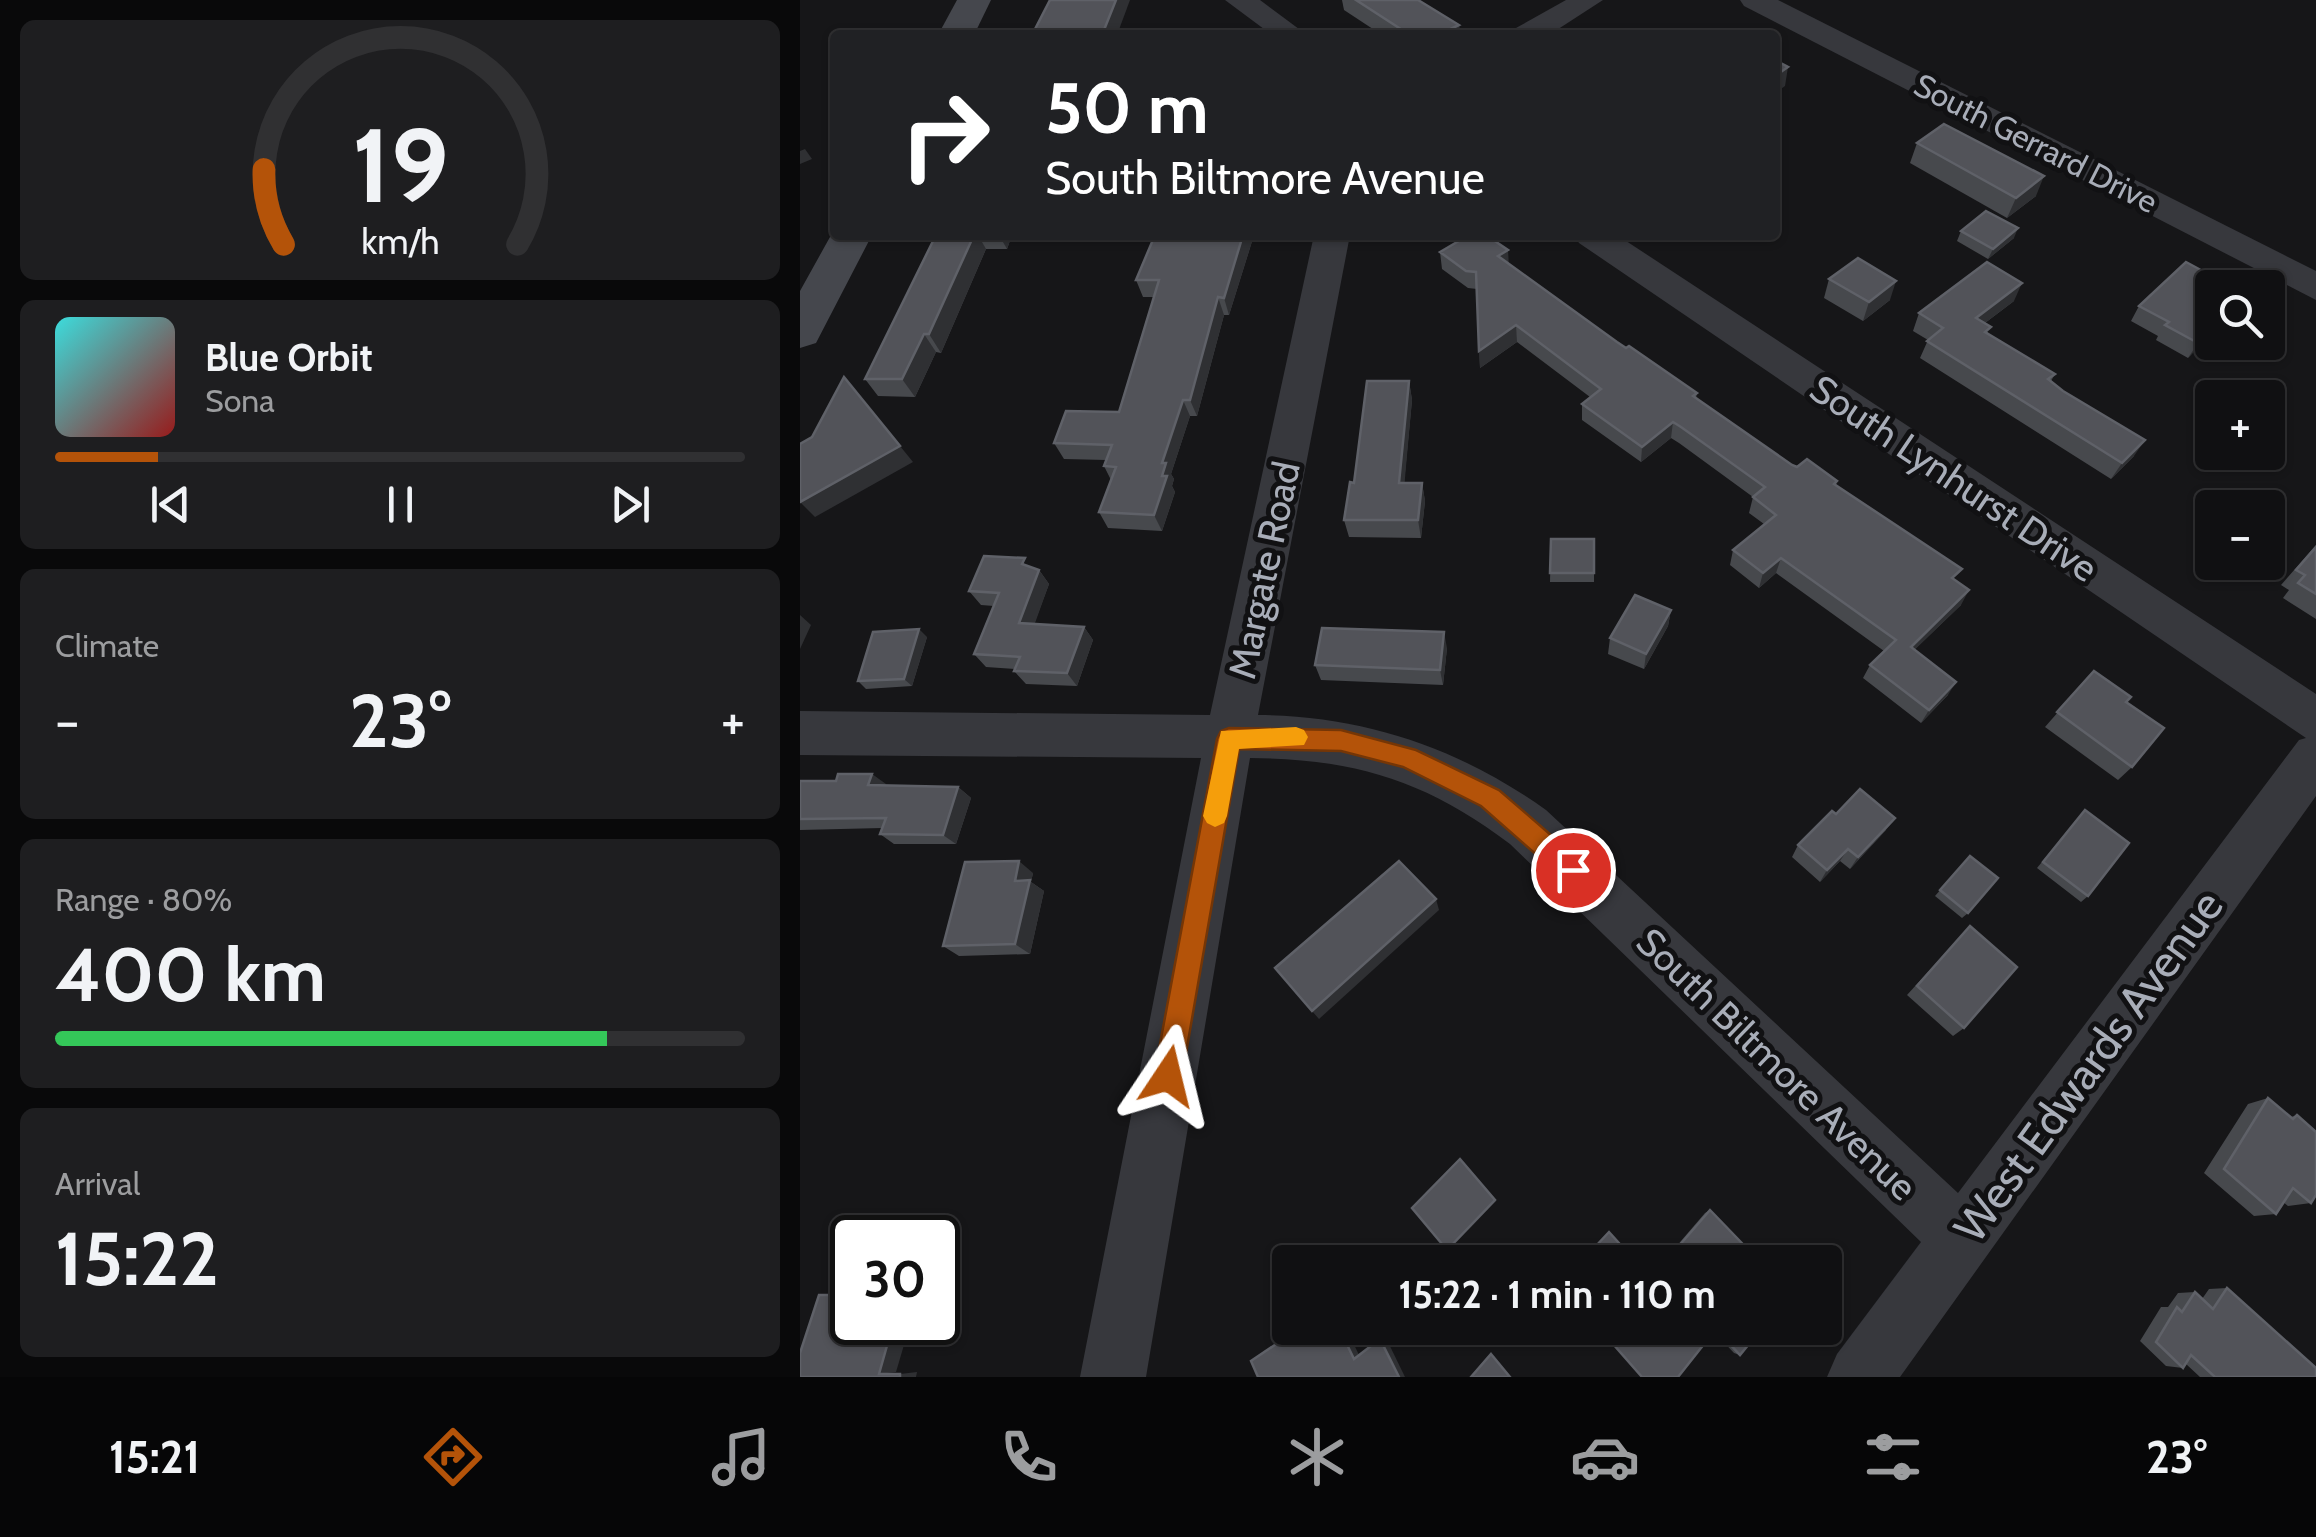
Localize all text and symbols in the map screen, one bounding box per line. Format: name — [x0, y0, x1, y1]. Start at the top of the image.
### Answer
text: 50 m — [1045, 65, 1209, 151]
street label: South Gerrard Drive — [1908, 65, 2164, 221]
icon: right — [880, 70, 1010, 200]
text: 19 — [352, 102, 448, 228]
text: South Biltmore Avenue — [1045, 151, 1485, 205]
text: km/h — [361, 220, 439, 263]
map controls — [2195, 270, 2285, 580]
button: search — [2195, 270, 2285, 360]
text: Blue Orbit — [205, 334, 373, 381]
street label: South Lynhurst Drive — [1801, 364, 2107, 592]
button: + — [2195, 380, 2285, 470]
text: Sona — [205, 381, 275, 420]
street label: Margate Road — [1218, 457, 1310, 683]
icon: previous — [143, 477, 198, 532]
icon: pause — [373, 477, 428, 532]
icon: next — [603, 477, 658, 532]
button: − — [2195, 490, 2285, 580]
text: Climate — [55, 626, 159, 665]
text: 23° — [349, 675, 451, 766]
text: − — [55, 687, 79, 754]
text: + — [721, 687, 745, 754]
pin — [1531, 828, 1616, 913]
icon: arrive — [1546, 843, 1601, 898]
text: Range · 80% — [55, 880, 232, 919]
street label: West Edwards Avenue — [1942, 880, 2234, 1252]
street label: South Biltmore Avenue — [1627, 918, 1927, 1210]
text: 400 km — [55, 929, 326, 1020]
position arrow — [1116, 1024, 1220, 1128]
text: Arrival — [55, 1164, 140, 1203]
text: 15:22 — [55, 1213, 219, 1304]
speed limit sign: 30 — [830, 1215, 960, 1345]
text: 15:22 · 1 min · 110 m — [1398, 1271, 1716, 1318]
icon: directions — [418, 1422, 488, 1492]
icon: music — [706, 1422, 776, 1492]
icon: phone — [994, 1422, 1064, 1492]
icon: climate — [1282, 1422, 1352, 1492]
icon: car — [1570, 1422, 1640, 1492]
icon: filters — [1858, 1422, 1928, 1492]
text: 15:21 — [109, 1430, 200, 1484]
text: 23° — [2146, 1430, 2207, 1484]

